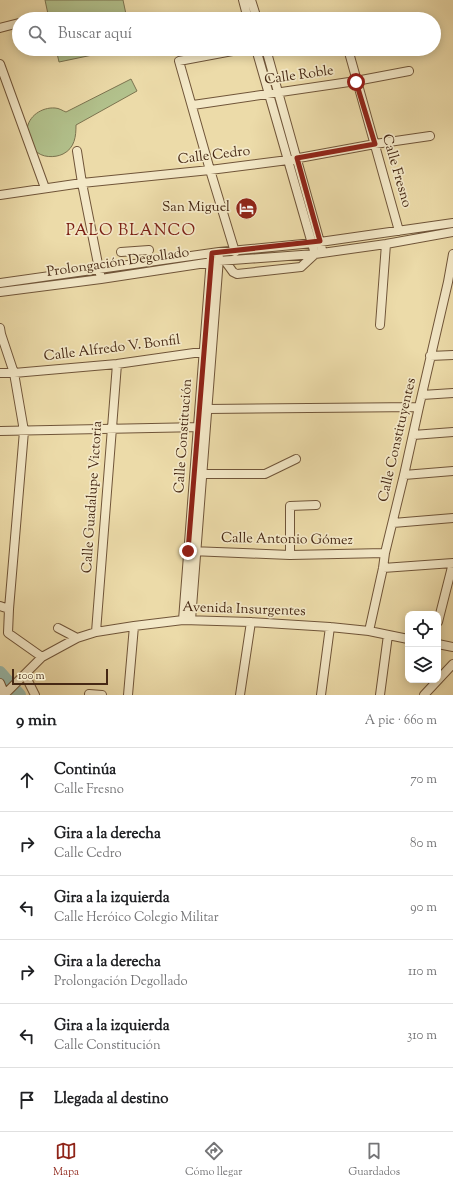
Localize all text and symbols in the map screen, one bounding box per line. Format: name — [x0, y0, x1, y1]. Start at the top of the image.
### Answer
search box — [12, 12, 441, 56]
icon: search — [26, 23, 48, 45]
text: Buscar aquí — [58, 24, 132, 45]
street label: Calle Roble — [263, 61, 335, 91]
route start — [347, 73, 365, 91]
street label: Calle Fresno — [376, 132, 416, 210]
street label: Calle Cedro — [177, 142, 252, 170]
hotel icon: San Miguel — [233, 195, 259, 221]
place label: San Miguel — [162, 198, 230, 218]
district label: PALO BLANCO — [66, 220, 196, 243]
street label: Prolongación Degollado — [45, 243, 191, 283]
street label: Calle Alfredo V. Bonfil — [43, 331, 181, 367]
street label: Calle Constituyentes — [374, 376, 422, 504]
street label: Calle Constitución — [170, 378, 198, 494]
street label: Calle Guadalupe Victoria — [78, 420, 108, 574]
street label: Calle Antonio Gómez — [221, 529, 353, 551]
route end — [179, 542, 197, 560]
street label: Avenida Insurgentes — [182, 598, 306, 622]
map controls — [405, 611, 441, 683]
button: locate — [405, 611, 441, 647]
button: layers — [405, 647, 441, 683]
scale bar — [12, 667, 108, 686]
text: 100 m — [18, 668, 45, 684]
text: 9 min — [16, 709, 57, 733]
text: A pie · 660 m — [365, 712, 437, 730]
text: Continúa — [54, 760, 116, 781]
icon: ahead — [16, 769, 38, 791]
text: 70 m — [410, 771, 437, 789]
text: Calle Fresno — [54, 781, 124, 799]
text: Gira a la derecha — [54, 824, 161, 845]
icon: right — [16, 833, 38, 855]
text: 80 m — [410, 835, 437, 853]
text: Calle Cedro — [54, 845, 122, 863]
text: Gira a la izquierda — [54, 888, 170, 909]
icon: left — [16, 897, 38, 919]
text: 90 m — [410, 899, 437, 917]
text: Calle Heróico Colegio Militar — [54, 909, 219, 927]
text: Gira a la derecha — [54, 952, 161, 973]
icon: right — [16, 961, 38, 983]
text: 110 m — [408, 963, 437, 981]
text: Prolongación Degollado — [54, 973, 188, 991]
text: Gira a la izquierda — [54, 1016, 170, 1037]
icon: left — [16, 1025, 38, 1047]
text: 310 m — [407, 1027, 437, 1045]
text: Calle Constitución — [54, 1037, 161, 1055]
icon: arrive — [16, 1089, 38, 1111]
text: Llegada al destino — [54, 1089, 169, 1110]
tab: Mapa — [53, 1140, 79, 1180]
tab: Cómo llegar — [185, 1140, 242, 1180]
tab: Guardados — [348, 1140, 400, 1180]

